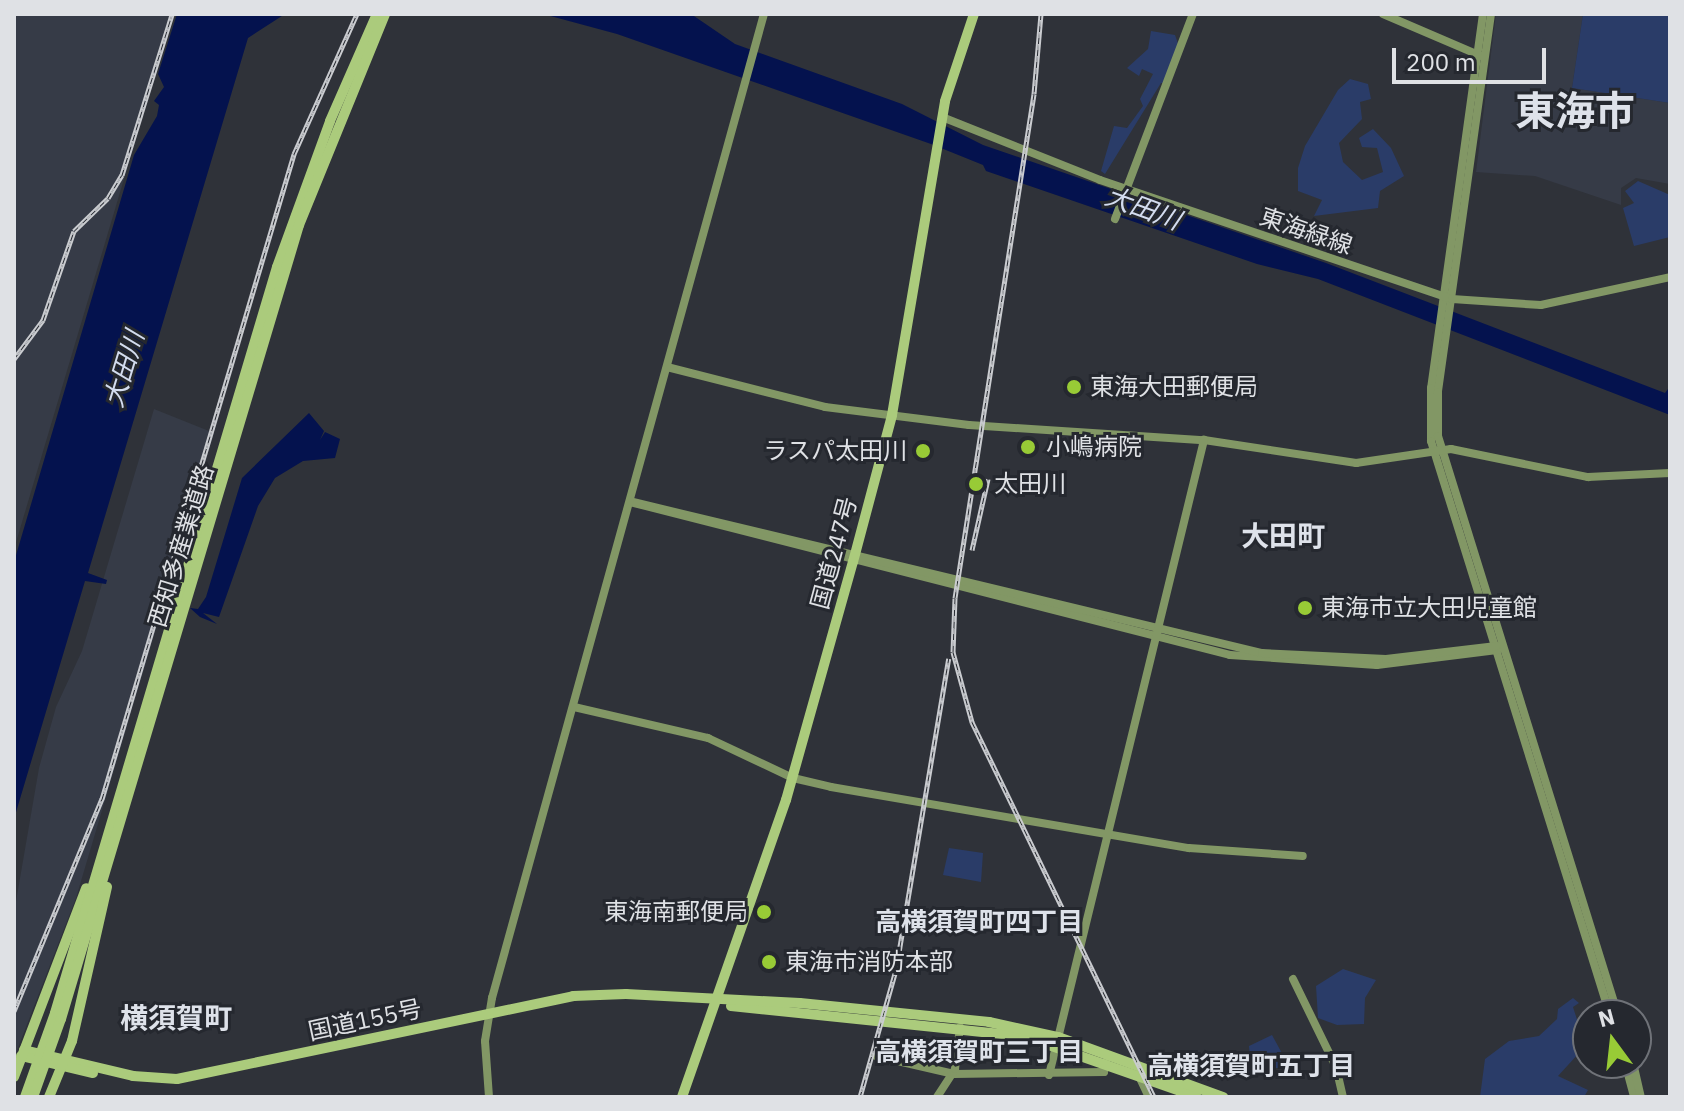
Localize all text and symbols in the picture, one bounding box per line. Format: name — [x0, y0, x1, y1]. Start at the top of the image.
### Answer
scale bar — [1396, 32, 1550, 82]
text: 200 m — [1406, 46, 1476, 78]
district label: 東海市 — [1515, 86, 1635, 134]
water label: 大田川 — [1101, 180, 1185, 236]
street label: 東海緑線 — [1256, 202, 1356, 260]
water label: 大田川 — [98, 327, 150, 411]
place label: 東海大田郵便局 — [1090, 373, 1258, 401]
marker: 東海大田郵便局 — [1065, 378, 1083, 396]
place label: 小嶋病院 — [1046, 433, 1142, 461]
marker: 小嶋病院 — [1017, 436, 1039, 458]
place label: ラスパ太田川 — [763, 437, 907, 465]
marker: ラスパ太田川 — [914, 442, 932, 460]
street label: 西知多産業道路 — [143, 461, 219, 631]
place label: 太田川 — [994, 470, 1066, 498]
marker: 太田川 — [965, 473, 987, 495]
street label: 国道247号 — [805, 494, 863, 612]
district label: 大田町 — [1241, 519, 1325, 553]
place label: 東海市立大田児童館 — [1321, 594, 1537, 622]
marker: 東海市立大田児童館 — [1296, 599, 1314, 617]
place label: 東海南郵便局 — [604, 898, 748, 926]
marker: 東海南郵便局 — [755, 903, 773, 921]
district label: 高横須賀町四丁目 — [875, 906, 1083, 938]
place label: 東海市消防本部 — [785, 948, 953, 976]
marker: 東海市消防本部 — [760, 953, 778, 971]
street label: 国道155号 — [306, 994, 424, 1046]
north arrow — [1572, 999, 1652, 1079]
district label: 横須賀町 — [120, 1001, 232, 1035]
text: N — [1595, 1001, 1618, 1033]
district label: 高横須賀町三丁目 — [875, 1036, 1083, 1068]
district label: 高横須賀町五丁目 — [1147, 1050, 1355, 1082]

